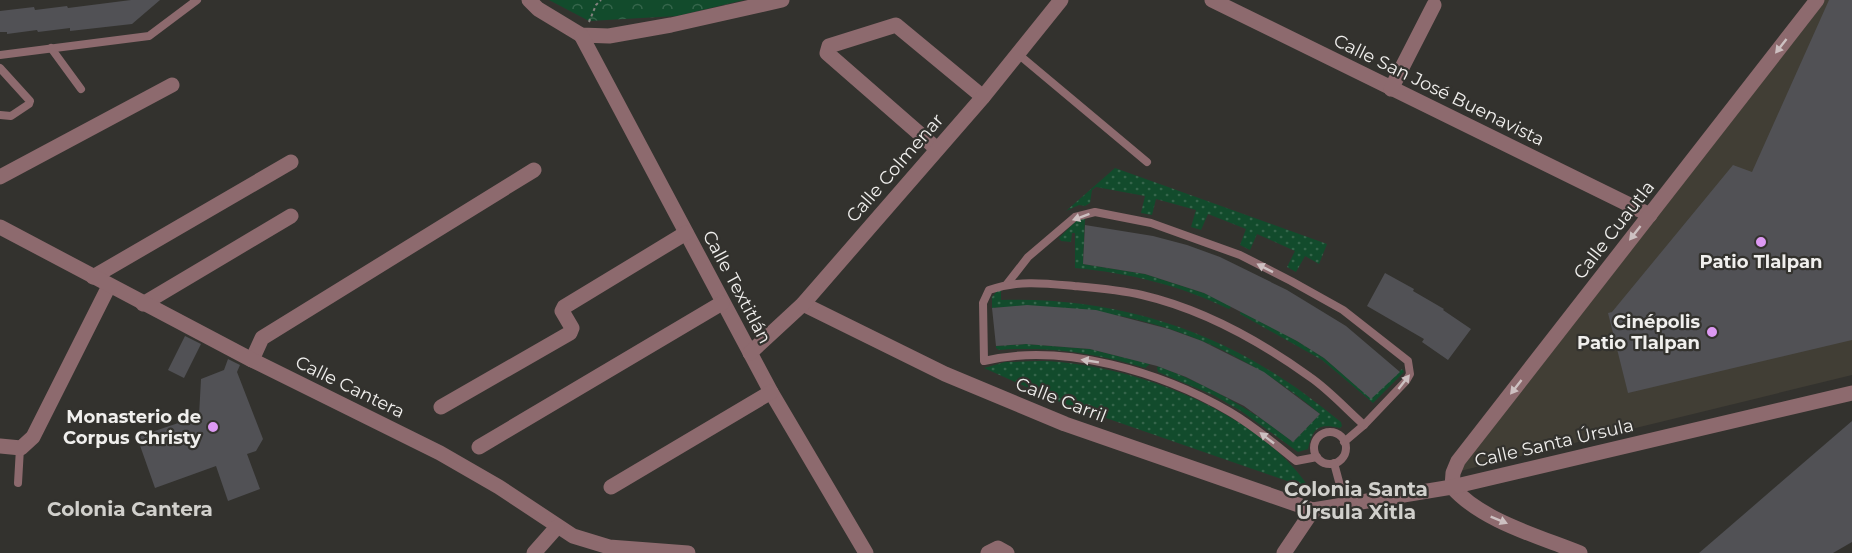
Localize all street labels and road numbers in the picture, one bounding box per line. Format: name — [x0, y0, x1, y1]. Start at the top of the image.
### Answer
street label: Calle San José Buenavista — [1330, 29, 1548, 151]
street label: Calle Colmenar — [842, 109, 948, 227]
street label: Calle Cuautla — [1569, 177, 1659, 283]
street label: Calle Textitlán — [698, 227, 776, 347]
street label: Calle Cantera — [292, 351, 408, 423]
street label: Calle Carril — [1012, 373, 1110, 427]
street label: Calle Santa Úrsula — [1472, 414, 1636, 472]

